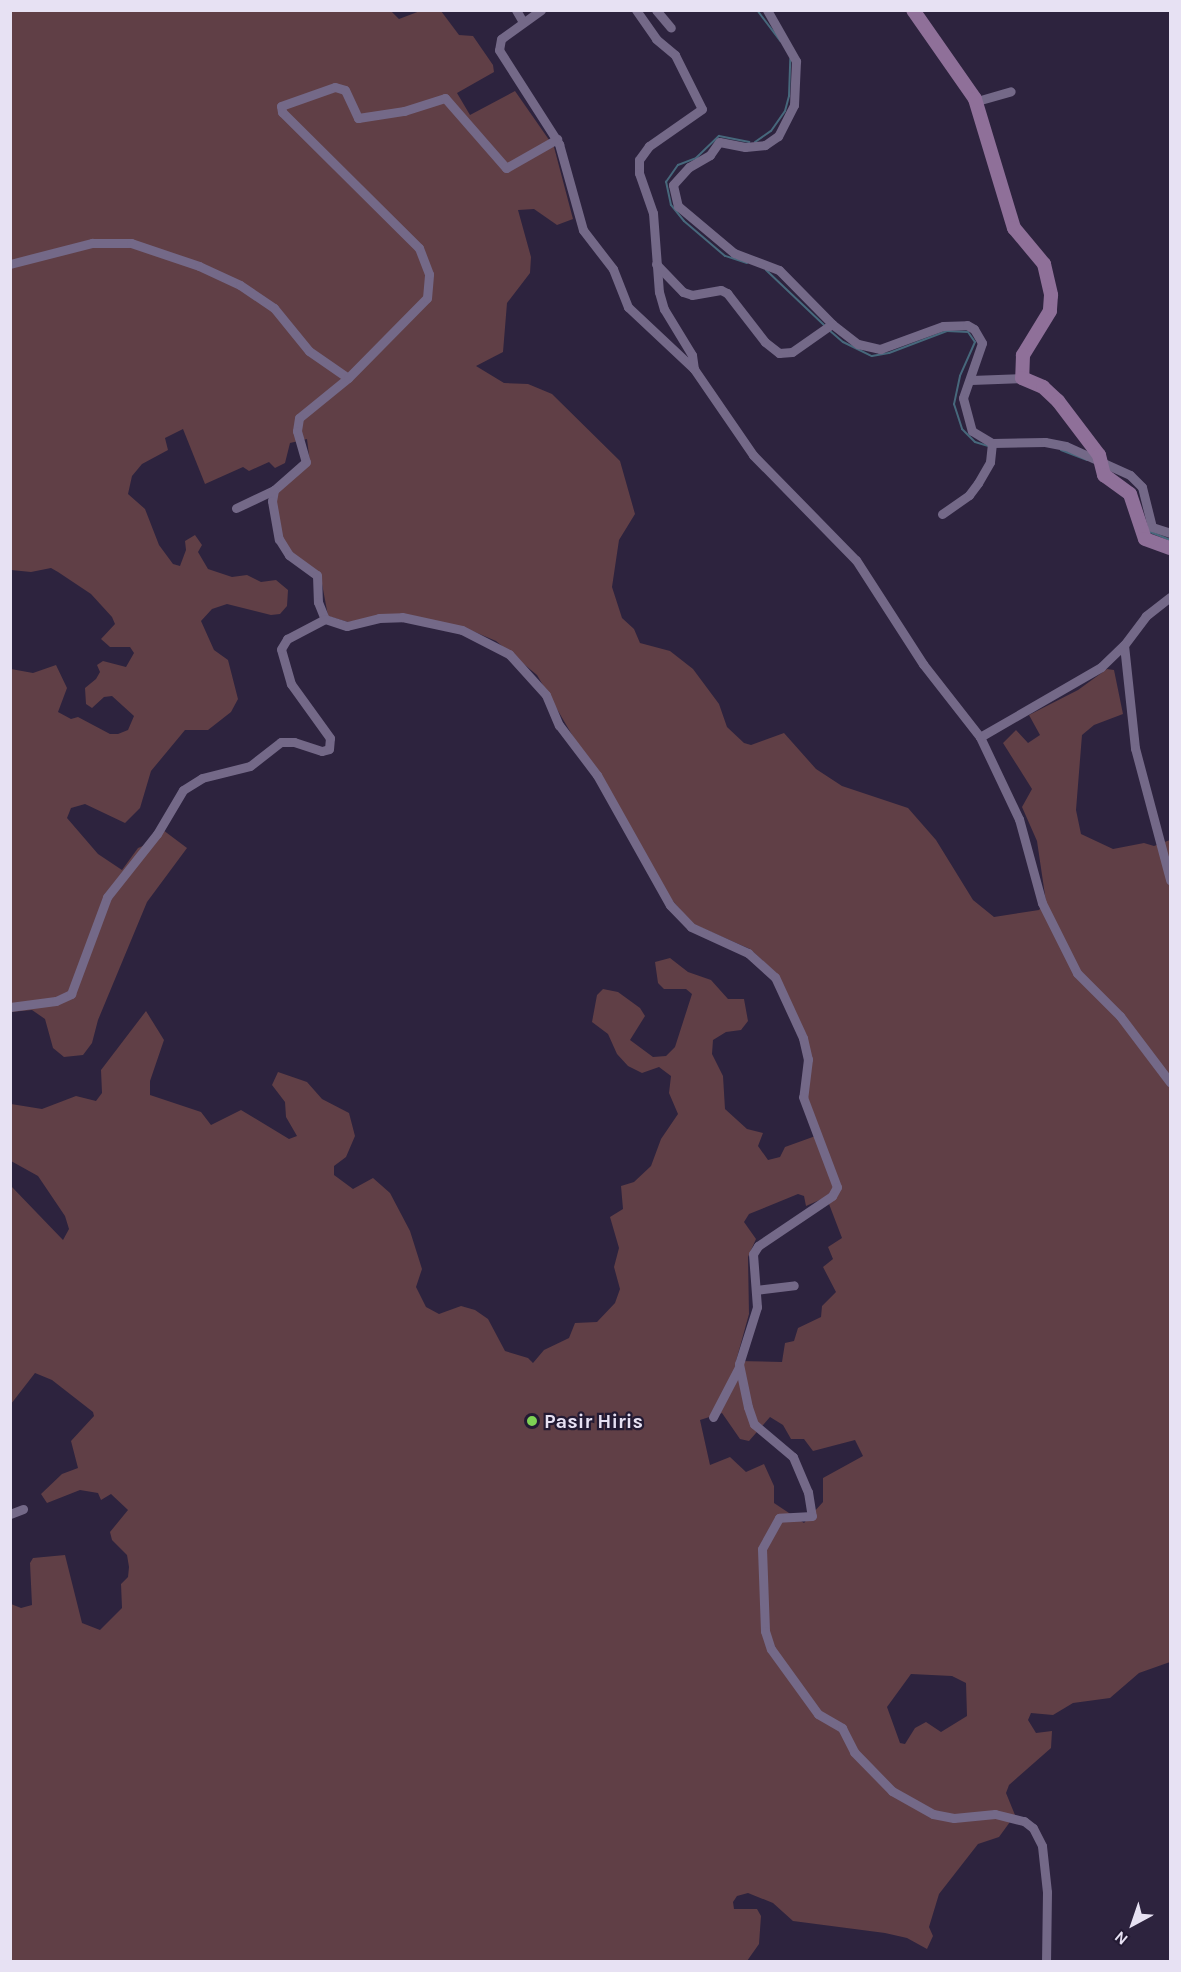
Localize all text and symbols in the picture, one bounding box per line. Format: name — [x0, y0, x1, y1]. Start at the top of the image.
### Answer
place label: Pasir Hiris — [544, 1409, 643, 1433]
marker: Pasir Hiris — [525, 1414, 539, 1428]
north arrow — [1103, 1894, 1163, 1954]
text: N — [1111, 1927, 1132, 1949]

